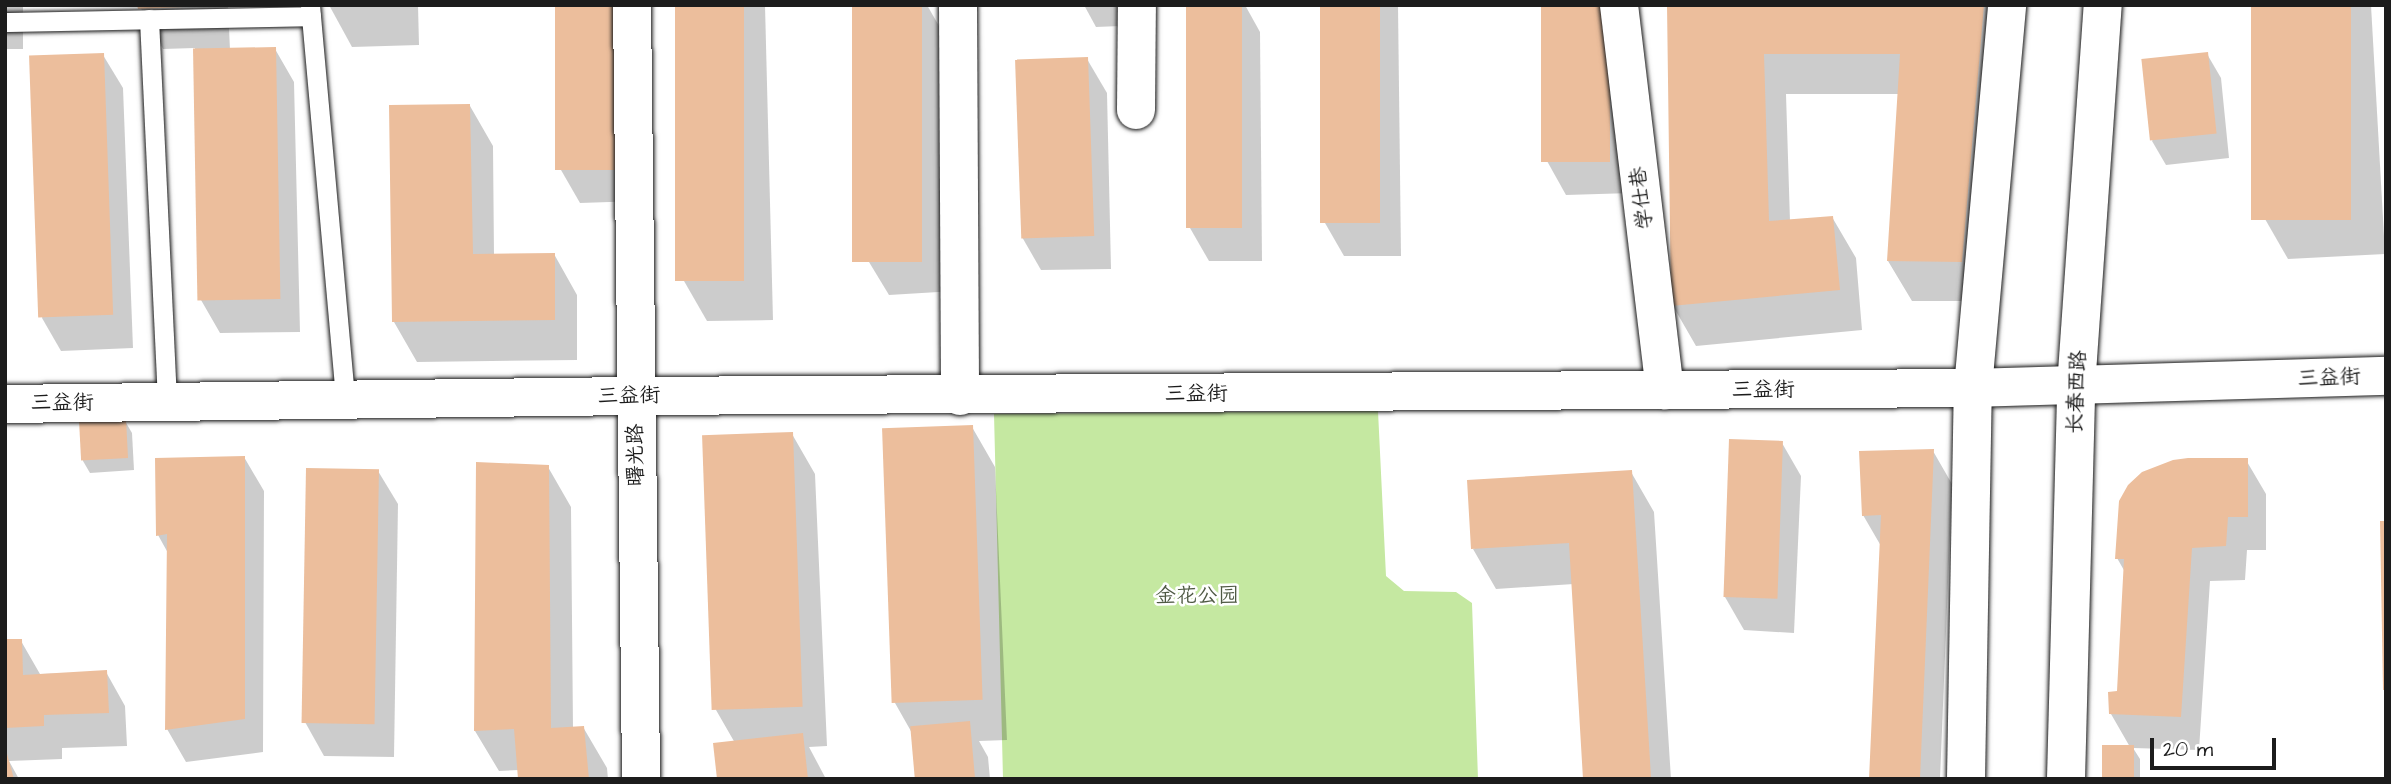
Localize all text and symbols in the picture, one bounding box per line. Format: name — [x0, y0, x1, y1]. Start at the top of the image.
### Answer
street label: 学仕巷 — [1626, 165, 1658, 231]
street label: 长春西路 — [2062, 349, 2092, 435]
street label: 三益街 — [2297, 364, 2361, 392]
street label: 三益街 — [1732, 377, 1794, 403]
street label: 三益街 — [1165, 381, 1227, 407]
street label: 三益街 — [597, 383, 661, 409]
street label: 三益街 — [31, 390, 93, 416]
street label: 曙光路 — [623, 423, 649, 487]
park label: 金花公园 — [1155, 583, 1239, 609]
scale bar — [2153, 724, 2279, 768]
text: 20 m — [2163, 735, 2213, 764]

